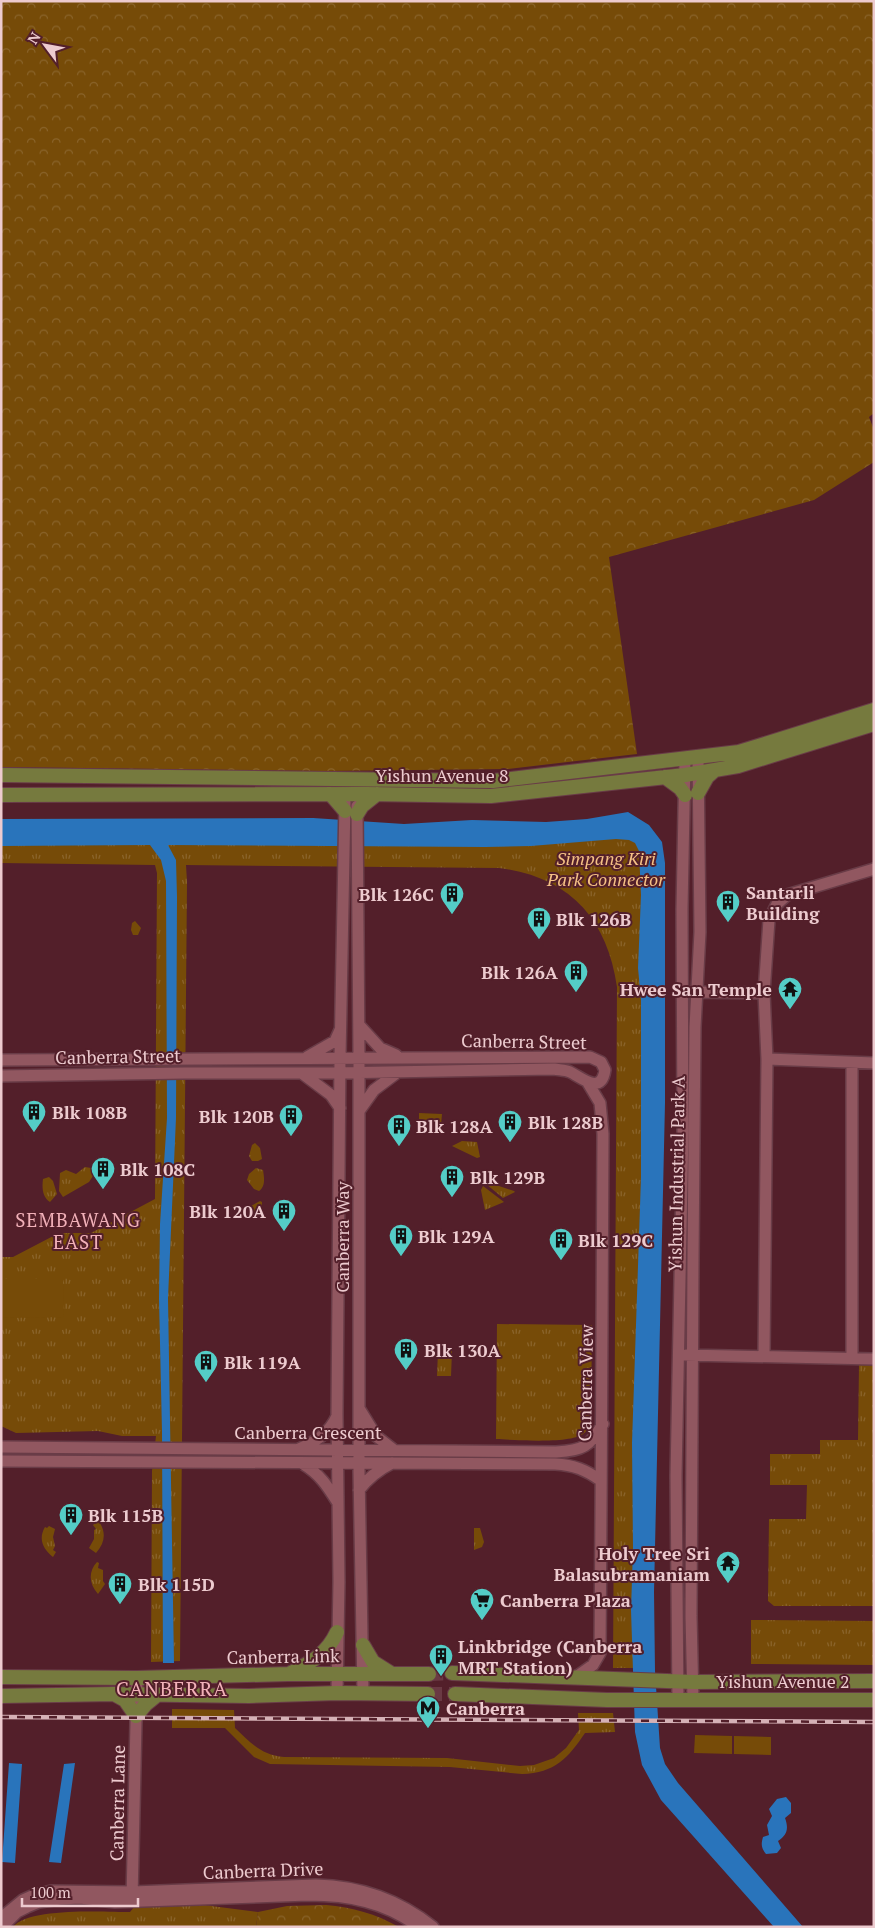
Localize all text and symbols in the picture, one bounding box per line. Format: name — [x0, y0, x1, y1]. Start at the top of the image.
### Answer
north arrow — [20, 20, 70, 70]
text: N — [23, 28, 45, 47]
street label: Yishun Avenue 8 — [375, 763, 509, 787]
park label: Simpang Kiri Park Connector — [546, 846, 666, 891]
place label: Santarli Building — [746, 880, 820, 925]
building icon: Blk 126C — [439, 881, 465, 915]
place label: Blk 126C — [359, 882, 434, 906]
building icon: Santarli Building — [715, 889, 741, 923]
building icon: Blk 126B — [526, 906, 552, 940]
place label: Blk 126B — [556, 907, 632, 931]
building icon: Blk 126A — [563, 959, 589, 993]
place label: Blk 126A — [481, 960, 559, 984]
temple icon: Hwee San Temple — [777, 976, 803, 1010]
place label: Hwee San Temple — [620, 977, 772, 1001]
street label: Canberra Street — [461, 1028, 587, 1054]
street label: Canberra Street — [55, 1043, 181, 1069]
street label: Yishun Industrial Park A — [662, 1075, 690, 1272]
building icon: Blk 108B — [21, 1099, 47, 1133]
place label: Blk 108B — [52, 1100, 128, 1124]
building icon: Blk 120B — [278, 1103, 304, 1137]
place label: Blk 120B — [199, 1104, 274, 1128]
building icon: Blk 128B — [497, 1109, 523, 1143]
place label: Blk 128B — [528, 1110, 604, 1134]
building icon: Blk 128A — [386, 1113, 412, 1147]
place label: Blk 128A — [416, 1114, 494, 1138]
building icon: Blk 108C — [90, 1156, 116, 1190]
place label: Blk 108C — [120, 1157, 195, 1181]
building icon: Blk 129B — [439, 1164, 465, 1198]
place label: Blk 129B — [470, 1165, 546, 1189]
street label: Canberra Way — [330, 1180, 354, 1293]
building icon: Blk 120A — [271, 1198, 297, 1232]
place label: Blk 120A — [189, 1199, 267, 1223]
district label: SEMBAWANG EAST — [15, 1207, 141, 1254]
building icon: Blk 129A — [388, 1223, 414, 1257]
place label: Blk 129A — [418, 1224, 496, 1248]
building icon: Blk 129C — [548, 1227, 574, 1261]
place label: Blk 129C — [578, 1228, 653, 1252]
street label: Canberra View — [572, 1323, 598, 1442]
building icon: Blk 130A — [393, 1337, 419, 1371]
place label: Blk 130A — [424, 1338, 502, 1362]
building icon: Blk 119A — [193, 1349, 219, 1383]
place label: Blk 119A — [224, 1350, 302, 1374]
street label: Canberra Crescent — [234, 1420, 382, 1444]
building icon: Blk 115B — [58, 1502, 84, 1536]
place label: Blk 115B — [88, 1503, 164, 1527]
place label: Holy Tree Sri Balasubramaniam — [554, 1541, 710, 1586]
temple icon: Holy Tree Sri Balasubramaniam — [715, 1550, 741, 1584]
building icon: Blk 115D — [107, 1571, 133, 1605]
place label: Blk 115D — [138, 1572, 215, 1596]
supermarket icon: Canberra Plaza — [469, 1587, 495, 1621]
place label: Canberra Plaza — [500, 1588, 631, 1612]
place label: Linkbridge (Canberra MRT Station) — [458, 1634, 642, 1679]
street label: Canberra Link — [226, 1643, 340, 1669]
building icon: Linkbridge (Canberra MRT Station) — [428, 1643, 454, 1677]
street label: Yishun Avenue 2 — [716, 1669, 850, 1693]
district label: CANBERRA — [116, 1675, 228, 1702]
metro station icon: Canberra — [415, 1695, 441, 1729]
place label: Canberra — [446, 1696, 525, 1720]
street label: Canberra Lane — [104, 1745, 130, 1861]
street label: Canberra Drive — [202, 1856, 324, 1884]
scale bar — [22, 1876, 139, 1908]
text: 100 m — [30, 1882, 71, 1902]

